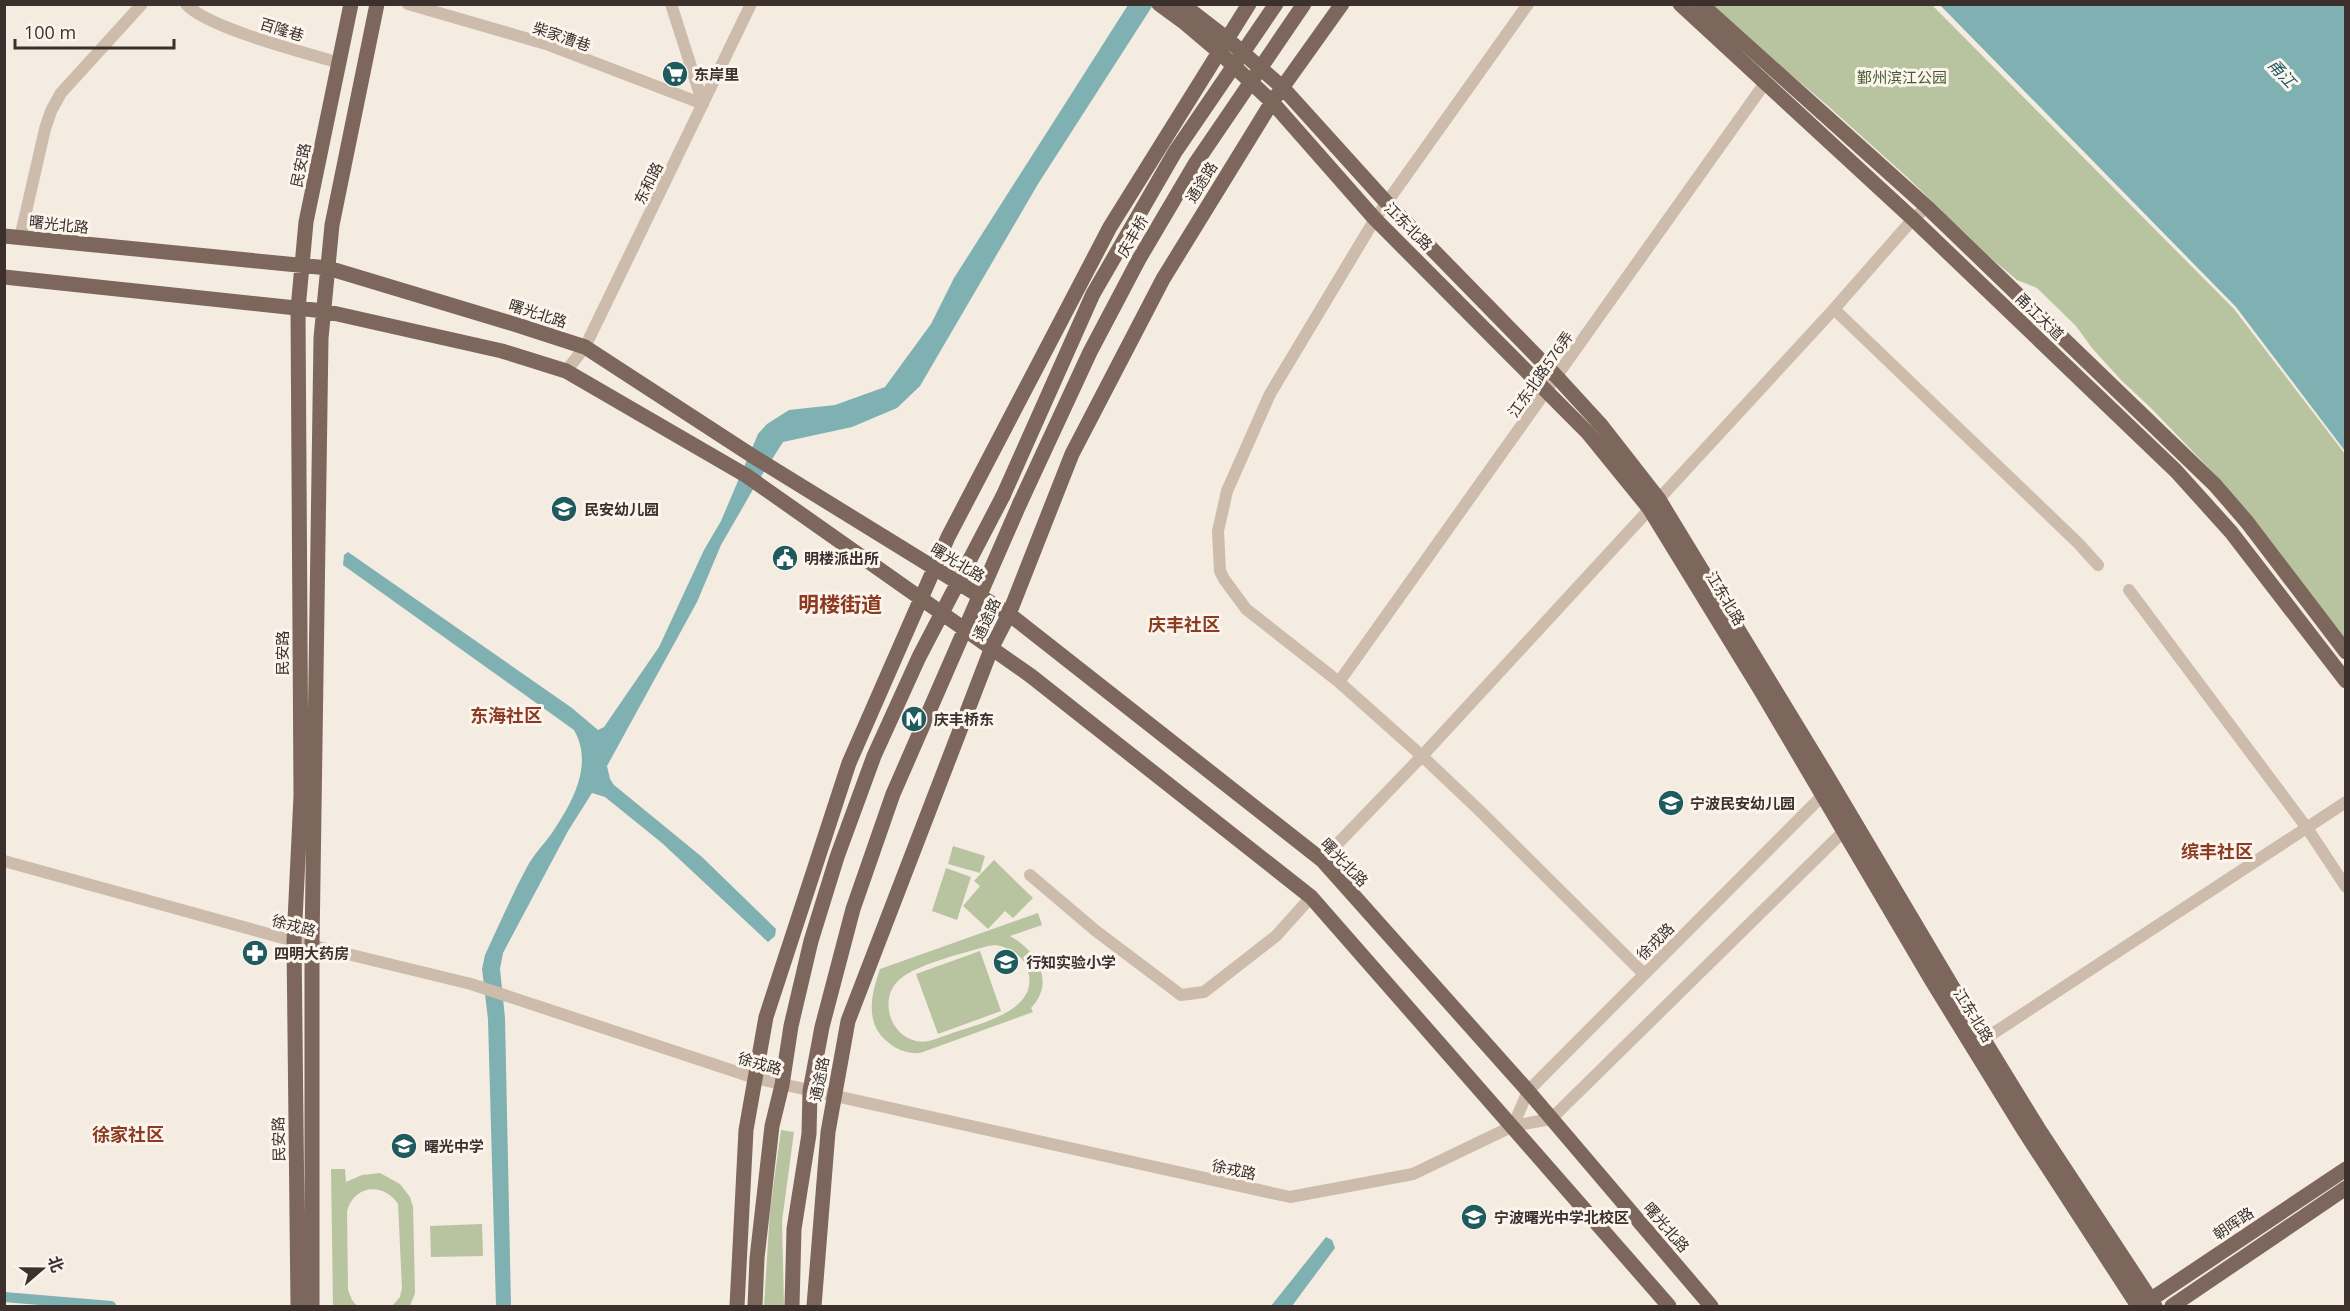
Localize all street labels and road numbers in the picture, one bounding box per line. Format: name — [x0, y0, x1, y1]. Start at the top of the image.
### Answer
street label: 百隆巷 — [258, 13, 306, 45]
street label: 柴家漕巷 — [530, 17, 594, 55]
street label: 民安路 — [286, 141, 314, 189]
street label: 东和路 — [629, 158, 667, 208]
street label: 通途路 — [1181, 158, 1221, 206]
street label: 江东北路 — [1381, 198, 1437, 254]
street label: 曙光北路 — [28, 211, 90, 237]
street label: 庆丰桥 — [1112, 212, 1152, 260]
street label: 甬江大道 — [2011, 288, 2069, 344]
street label: 曙光北路 — [506, 294, 570, 332]
street label: 江东北路576弄 — [1503, 327, 1577, 421]
street label: 曙光北路 — [927, 538, 989, 586]
street label: 江东北路 — [1702, 567, 1750, 629]
street label: 通途路 — [967, 594, 1005, 644]
street label: 民安路 — [272, 630, 292, 676]
street label: 曙光北路 — [1317, 833, 1373, 891]
street label: 徐戎路 — [270, 910, 318, 940]
street label: 徐戎路 — [1632, 918, 1678, 964]
street label: 江东北路 — [1950, 984, 1998, 1046]
street label: 徐戎路 — [736, 1047, 784, 1079]
street label: 通途路 — [805, 1055, 833, 1103]
street label: 民安路 — [268, 1116, 288, 1162]
street label: 徐戎路 — [1210, 1155, 1258, 1183]
street label: 曙光北路 — [1640, 1198, 1694, 1256]
street label: 朝晖路 — [2209, 1202, 2257, 1244]

